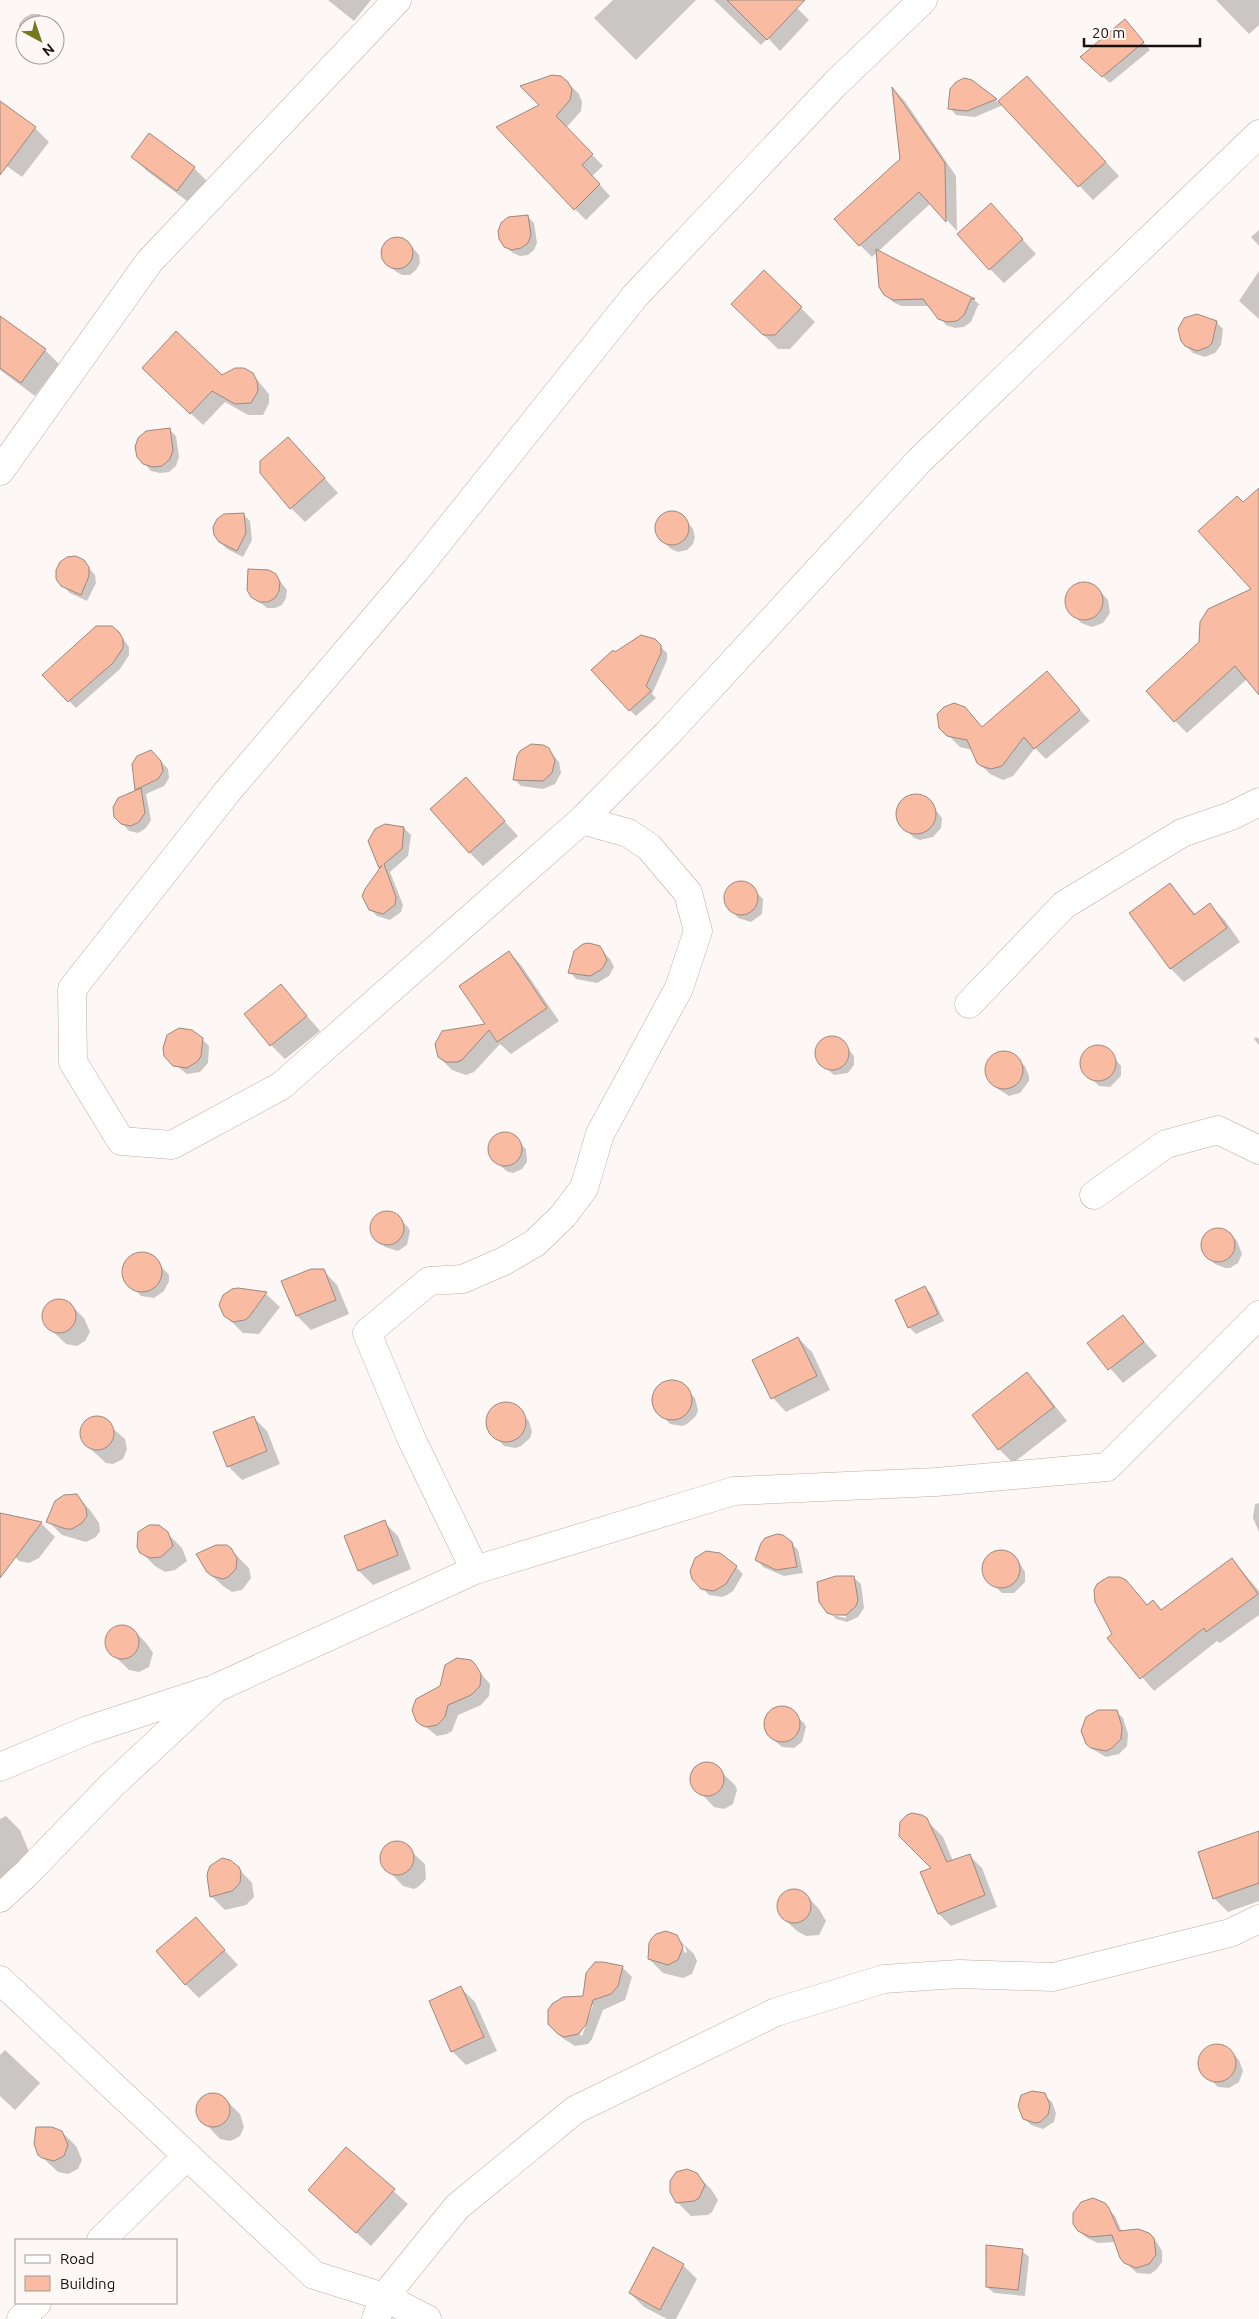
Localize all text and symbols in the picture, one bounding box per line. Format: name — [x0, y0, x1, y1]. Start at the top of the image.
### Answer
north arrow — [15, 15, 65, 65]
scale bar — [1084, 15, 1200, 47]
text: 20 m — [1092, 24, 1125, 41]
text: N — [39, 40, 58, 59]
legend — [15, 2239, 178, 2304]
text: Road — [60, 2250, 95, 2267]
text: Building — [60, 2275, 115, 2292]

